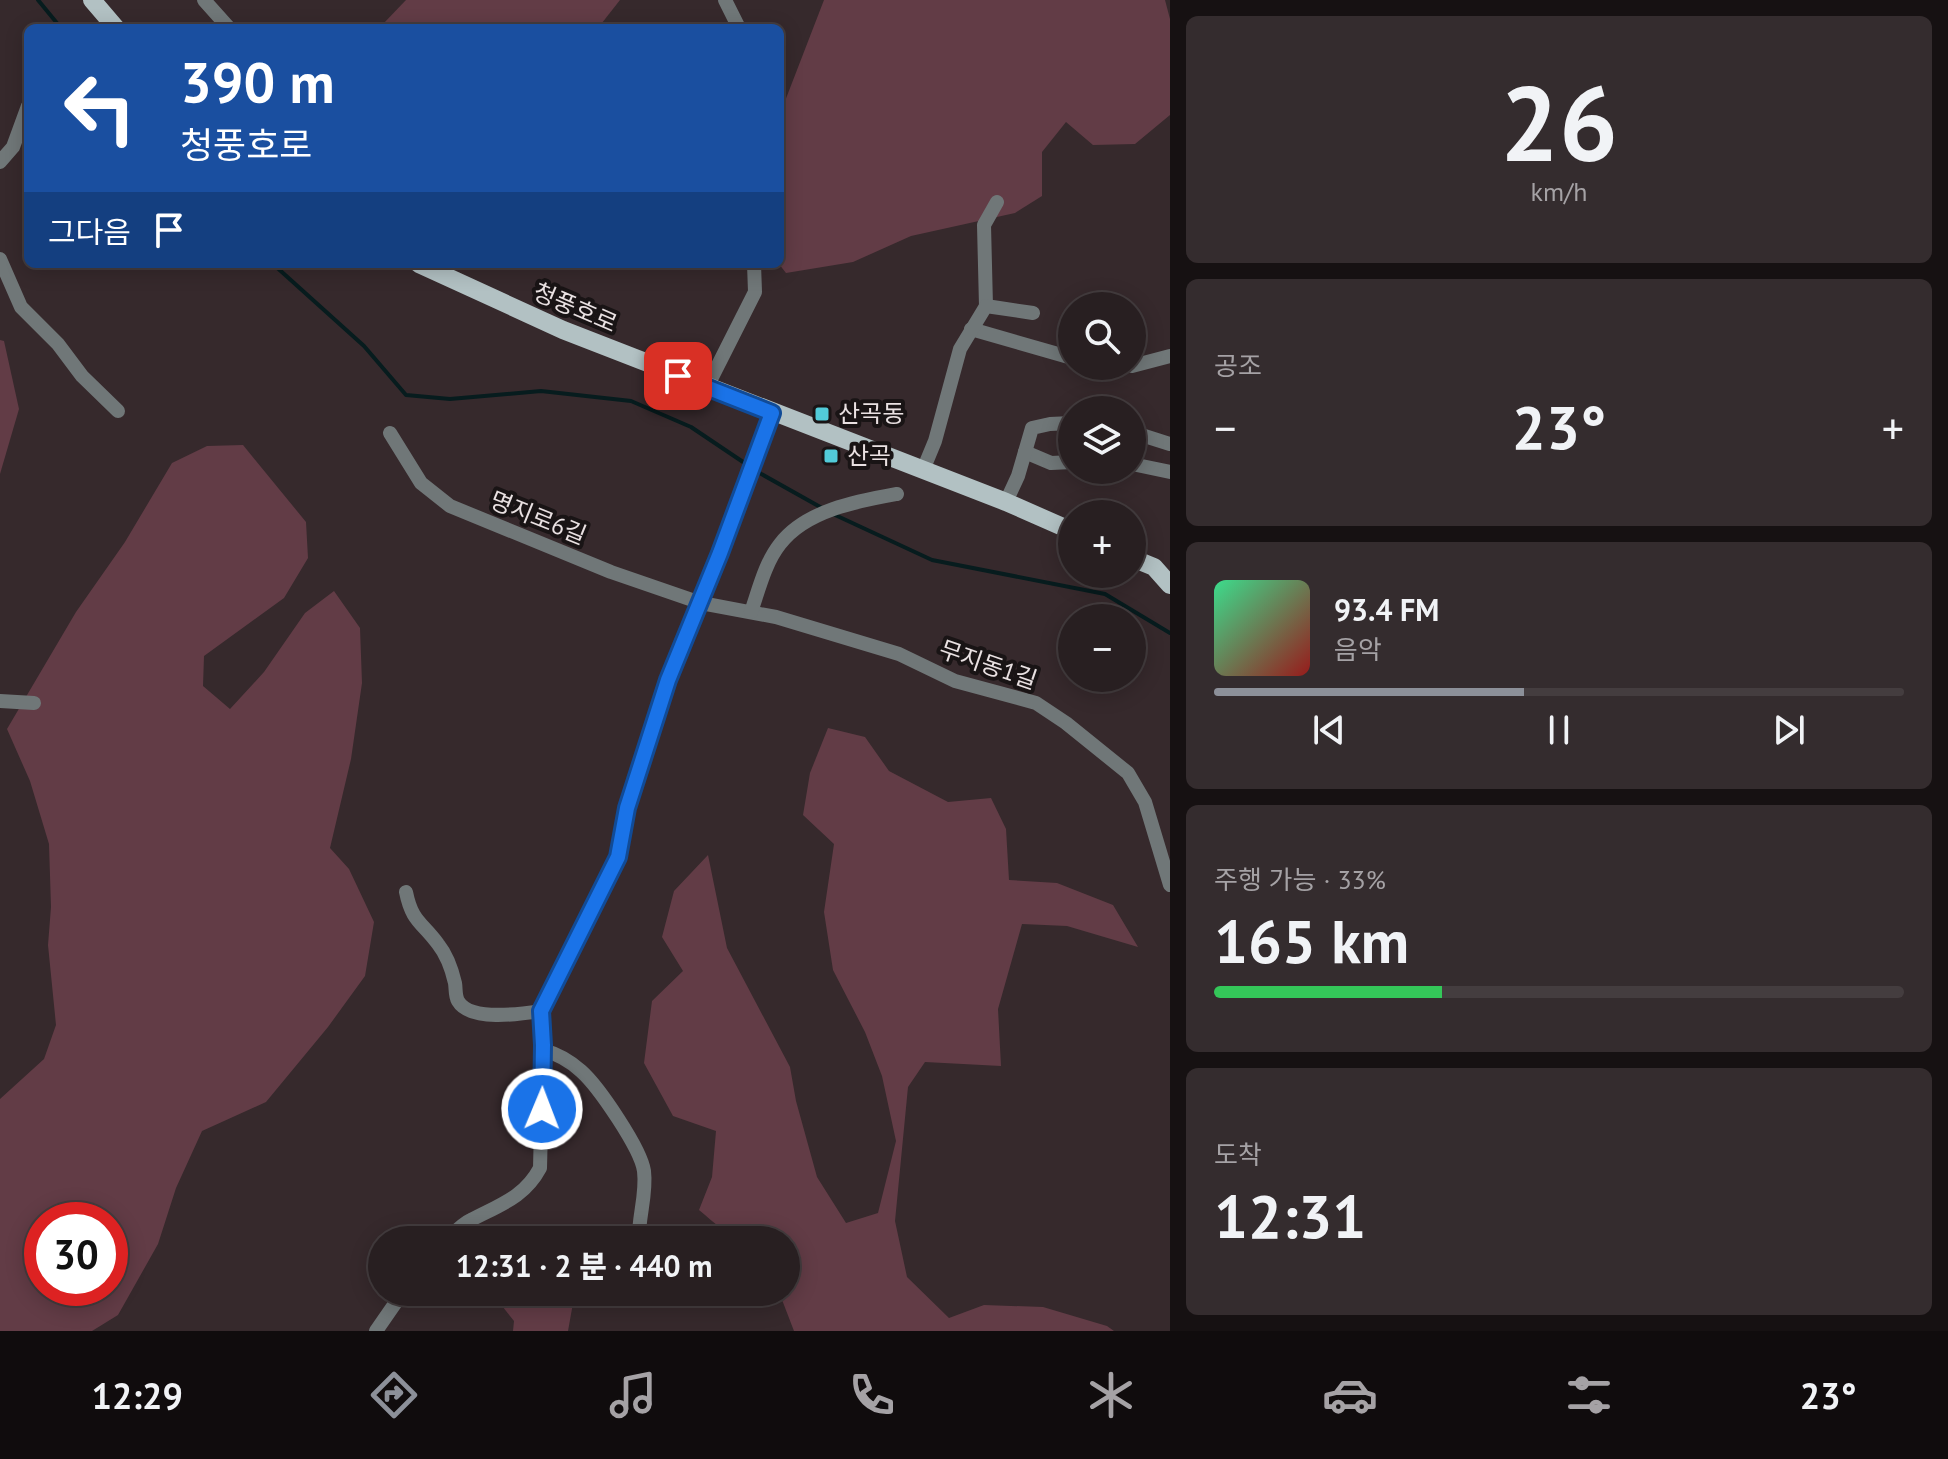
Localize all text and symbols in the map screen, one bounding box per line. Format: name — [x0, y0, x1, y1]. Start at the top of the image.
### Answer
text: 390 m — [180, 46, 335, 118]
text: 26 — [1500, 55, 1618, 190]
icon: left — [48, 56, 152, 160]
text: 청풍호로 — [180, 121, 312, 168]
text: km/h — [1531, 175, 1588, 208]
icon: arrive — [147, 208, 191, 252]
text: 그다음 — [48, 212, 131, 251]
street label: 청풍호로 — [528, 276, 622, 339]
map controls — [1058, 292, 1146, 692]
button: search — [1058, 292, 1146, 380]
pin — [644, 342, 712, 410]
text: 공조 — [1214, 349, 1262, 382]
icon: arrive — [656, 354, 700, 398]
text: 23° — [1512, 388, 1606, 466]
button: layers — [1058, 396, 1146, 484]
place label: 산곡동 — [838, 398, 904, 429]
text: − — [1214, 399, 1236, 456]
text: + — [1882, 399, 1904, 456]
marker: 산곡동 — [813, 405, 831, 423]
place label: 산곡 — [847, 440, 891, 471]
marker: 산곡 — [822, 447, 840, 465]
street label: 명지로6길 — [485, 484, 591, 551]
button: + — [1058, 500, 1146, 588]
text: 93.4 FM — [1334, 590, 1439, 629]
button: − — [1058, 604, 1146, 692]
street label: 무지동1길 — [935, 633, 1041, 696]
text: 음악 — [1334, 633, 1382, 666]
icon: previous — [1307, 708, 1351, 752]
icon: pause — [1537, 708, 1581, 752]
icon: next — [1767, 708, 1811, 752]
text: 주행 가능 · 33% — [1214, 863, 1386, 896]
text: 165 km — [1214, 902, 1409, 980]
position arrow — [500, 1067, 584, 1151]
text: 도착 — [1214, 1138, 1262, 1171]
text: 12:31 — [1214, 1177, 1366, 1255]
speed limit sign: 30 — [24, 1202, 128, 1306]
text: 12:31 · 2 분 · 440 m — [456, 1246, 712, 1285]
icon: directions — [366, 1367, 422, 1423]
icon: music — [605, 1367, 661, 1423]
icon: phone — [844, 1367, 900, 1423]
icon: climate — [1083, 1367, 1139, 1423]
icon: car — [1322, 1367, 1378, 1423]
icon: filters — [1561, 1367, 1617, 1423]
text: 12:29 — [92, 1372, 183, 1419]
text: 23° — [1800, 1372, 1856, 1419]

